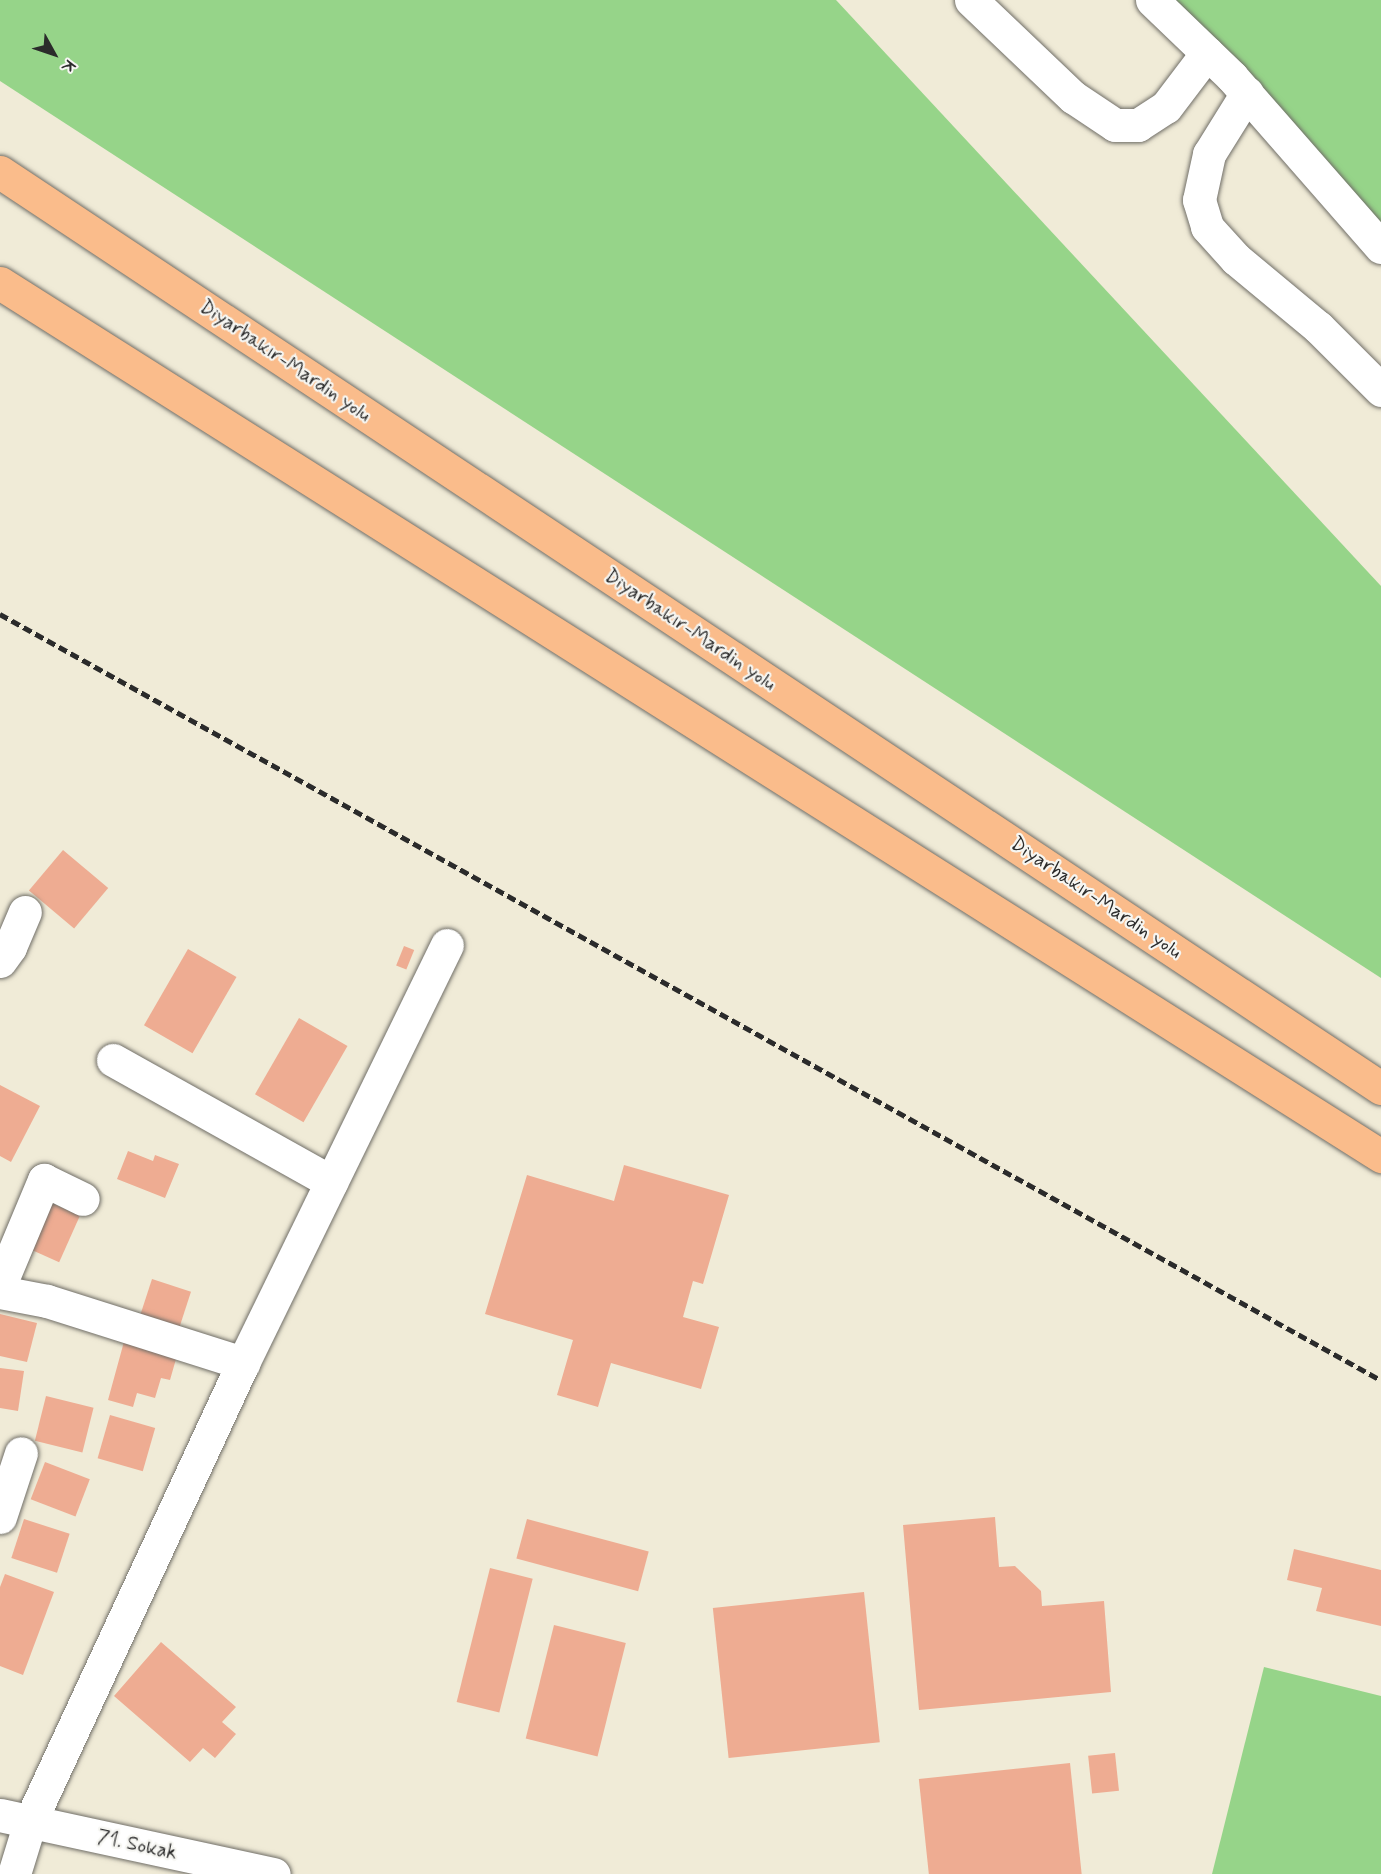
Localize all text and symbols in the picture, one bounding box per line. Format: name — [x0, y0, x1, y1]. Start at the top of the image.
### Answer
north arrow — [24, 24, 84, 84]
text: K — [57, 55, 80, 77]
street label: Diyarbakır-Mardin yolu — [195, 295, 375, 427]
street label: Diyarbakır-Mardin yolu — [600, 564, 780, 696]
street label: Diyarbakır-Mardin yolu — [1006, 832, 1186, 964]
street label: 71. Sokak — [95, 1825, 179, 1865]

